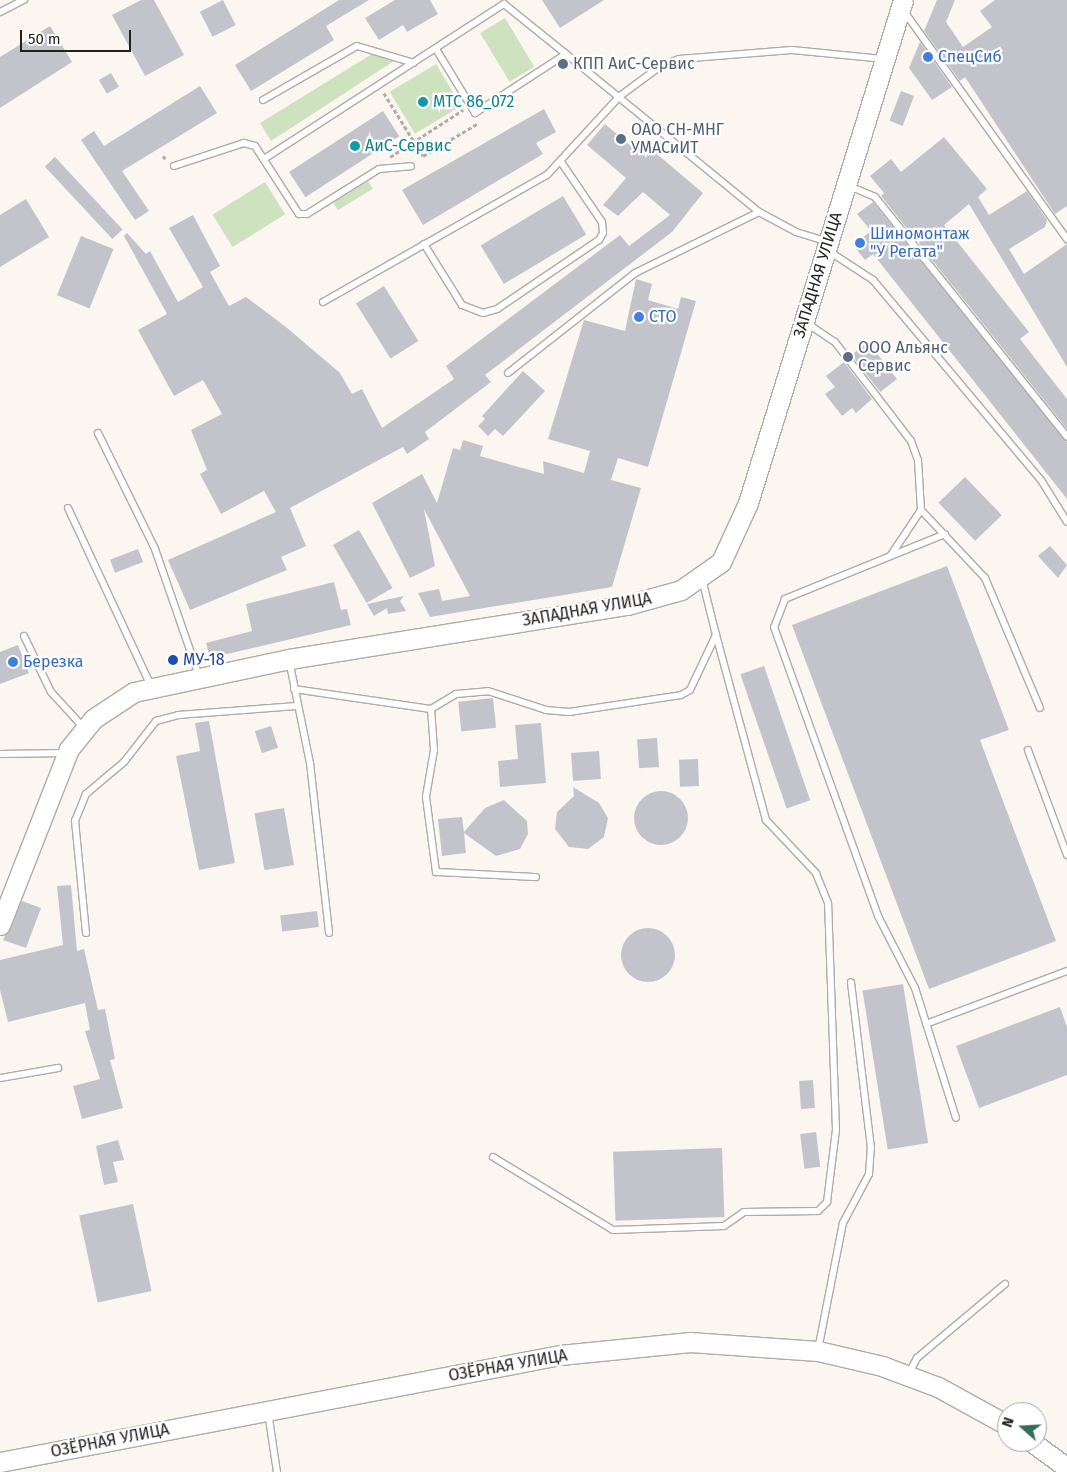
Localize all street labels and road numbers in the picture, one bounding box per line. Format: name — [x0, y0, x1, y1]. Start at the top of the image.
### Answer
street label: ЗАПАДНАЯ УЛИЦА — [790, 210, 846, 340]
street label: ЗАПАДНАЯ УЛИЦА — [521, 589, 653, 631]
street label: ОЗЁРНАЯ УЛИЦА — [447, 1346, 569, 1386]
street label: ОЗЁРНАЯ УЛИЦА — [49, 1420, 171, 1462]

